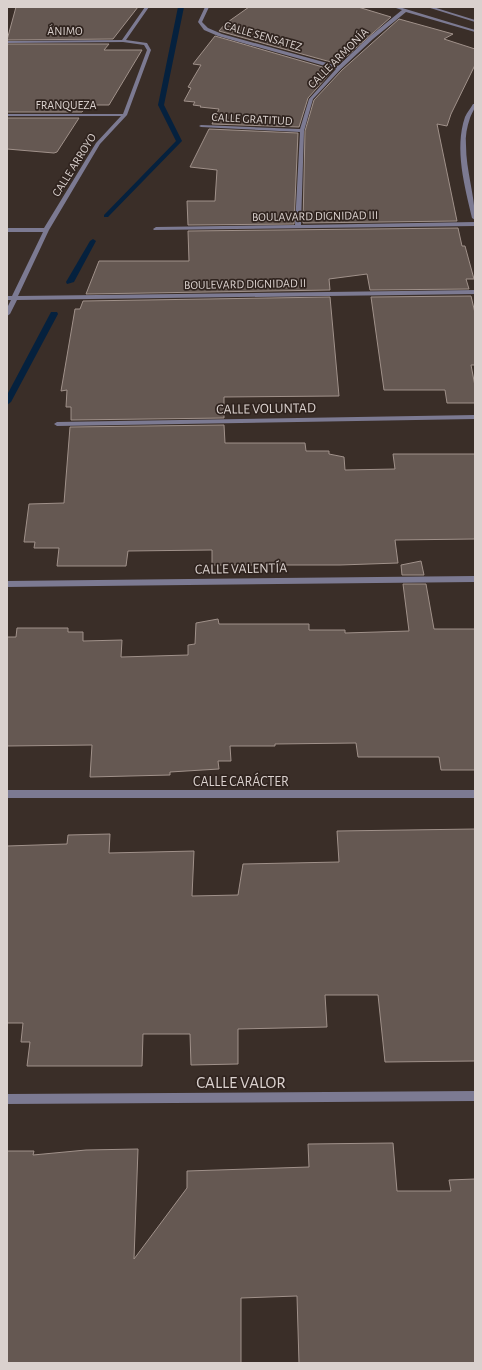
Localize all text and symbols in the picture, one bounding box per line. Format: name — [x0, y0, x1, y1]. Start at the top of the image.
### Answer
street label: CALLE SENSATEZ — [223, 19, 303, 53]
street label: ÁNIMO — [47, 24, 83, 37]
street label: CALLE ARMONÍA — [305, 25, 371, 91]
street label: FRANQUEZA — [35, 99, 97, 112]
street label: CALLE GRATITUD — [211, 111, 293, 127]
street label: CALLE ARROYO — [50, 131, 98, 199]
street label: BOULAVARD DIGNIDAD III — [252, 209, 378, 223]
street label: BOULEVARD DIGNIDAD II — [184, 277, 306, 291]
street label: CALLE VOLUNTAD — [216, 401, 316, 417]
street label: CALLE VALENTÍA — [195, 558, 287, 577]
street label: CALLE CARÁCTER — [193, 772, 289, 789]
street label: CALLE VALOR — [196, 1074, 286, 1091]

